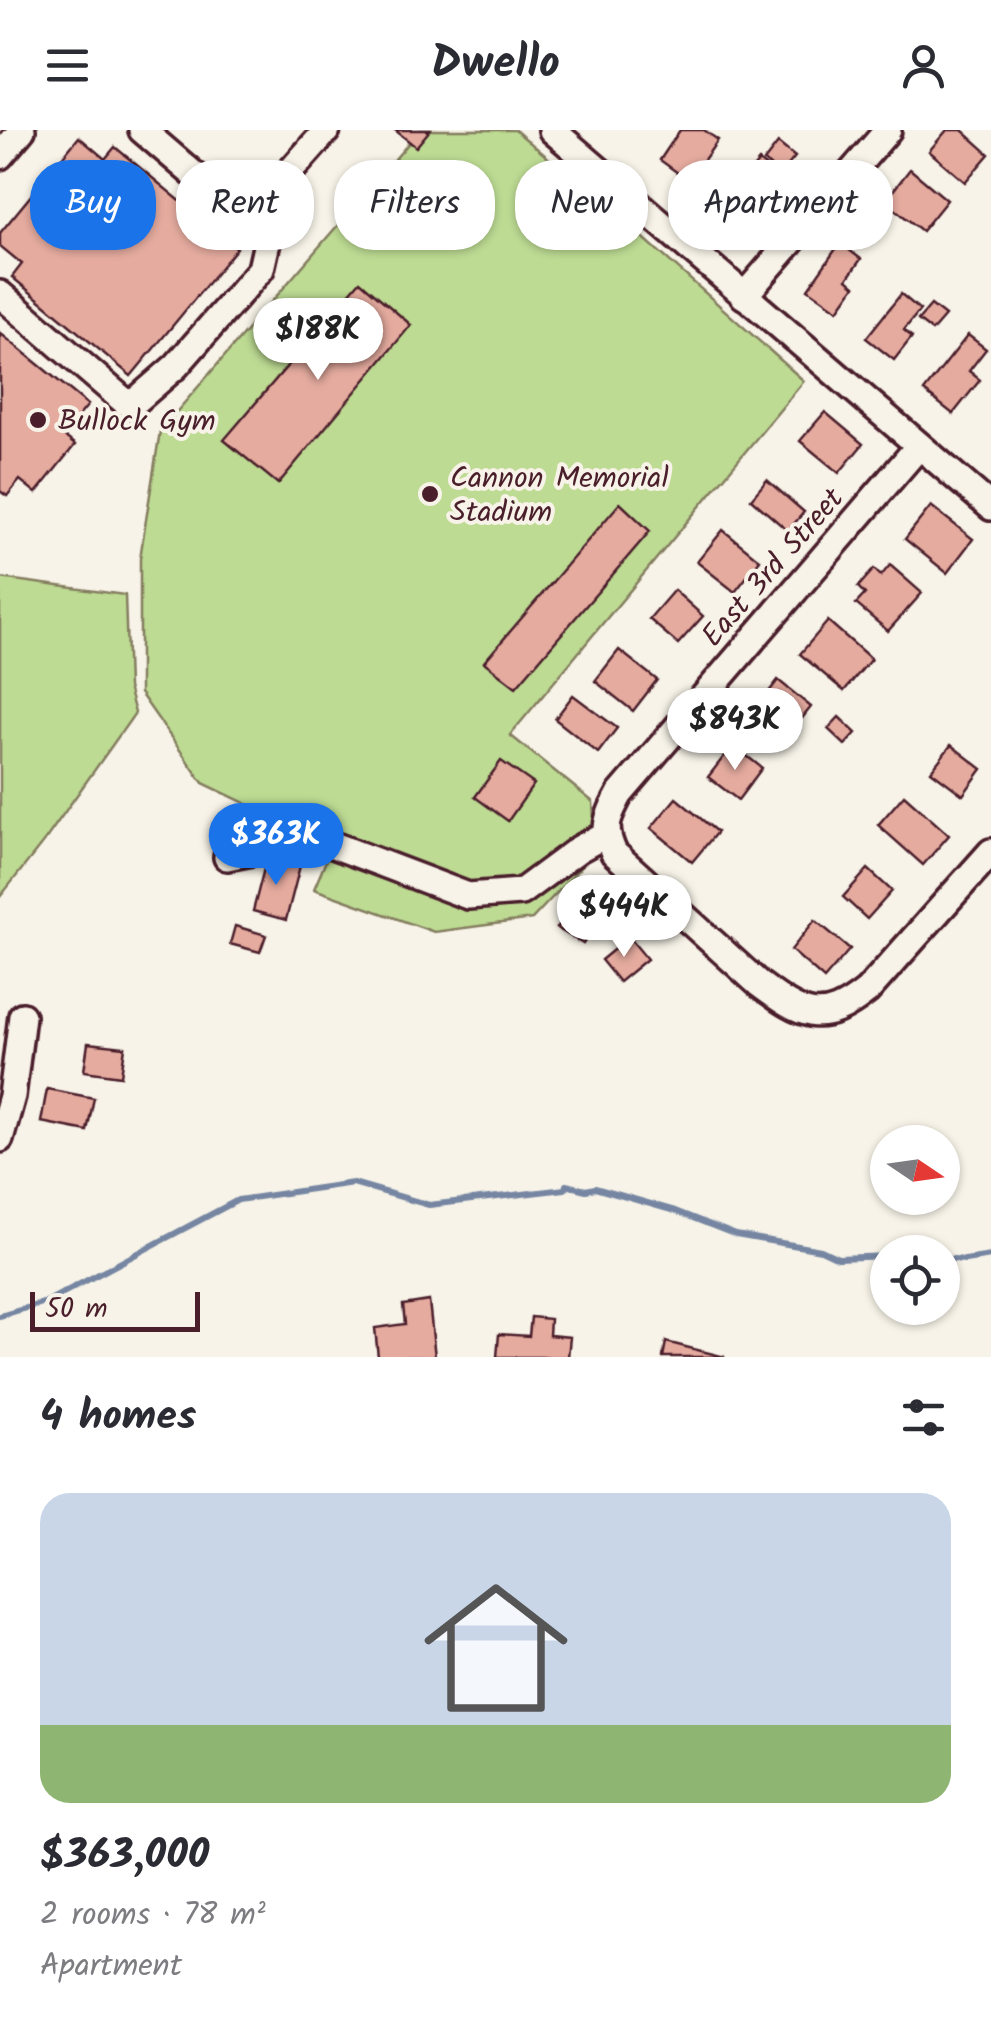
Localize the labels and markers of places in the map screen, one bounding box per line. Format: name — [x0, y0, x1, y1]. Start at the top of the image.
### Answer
pin: $188K — [248, 298, 388, 383]
place label: Bullock Gym — [58, 398, 216, 446]
marker: Bullock Gym — [27, 409, 49, 431]
place label: Cannon Memorial Stadium — [450, 455, 669, 537]
marker: Cannon Memorial Stadium — [419, 483, 441, 505]
pin: $843K — [665, 688, 805, 773]
pin: $363K — [206, 803, 346, 888]
pin: $444K — [554, 875, 694, 960]

